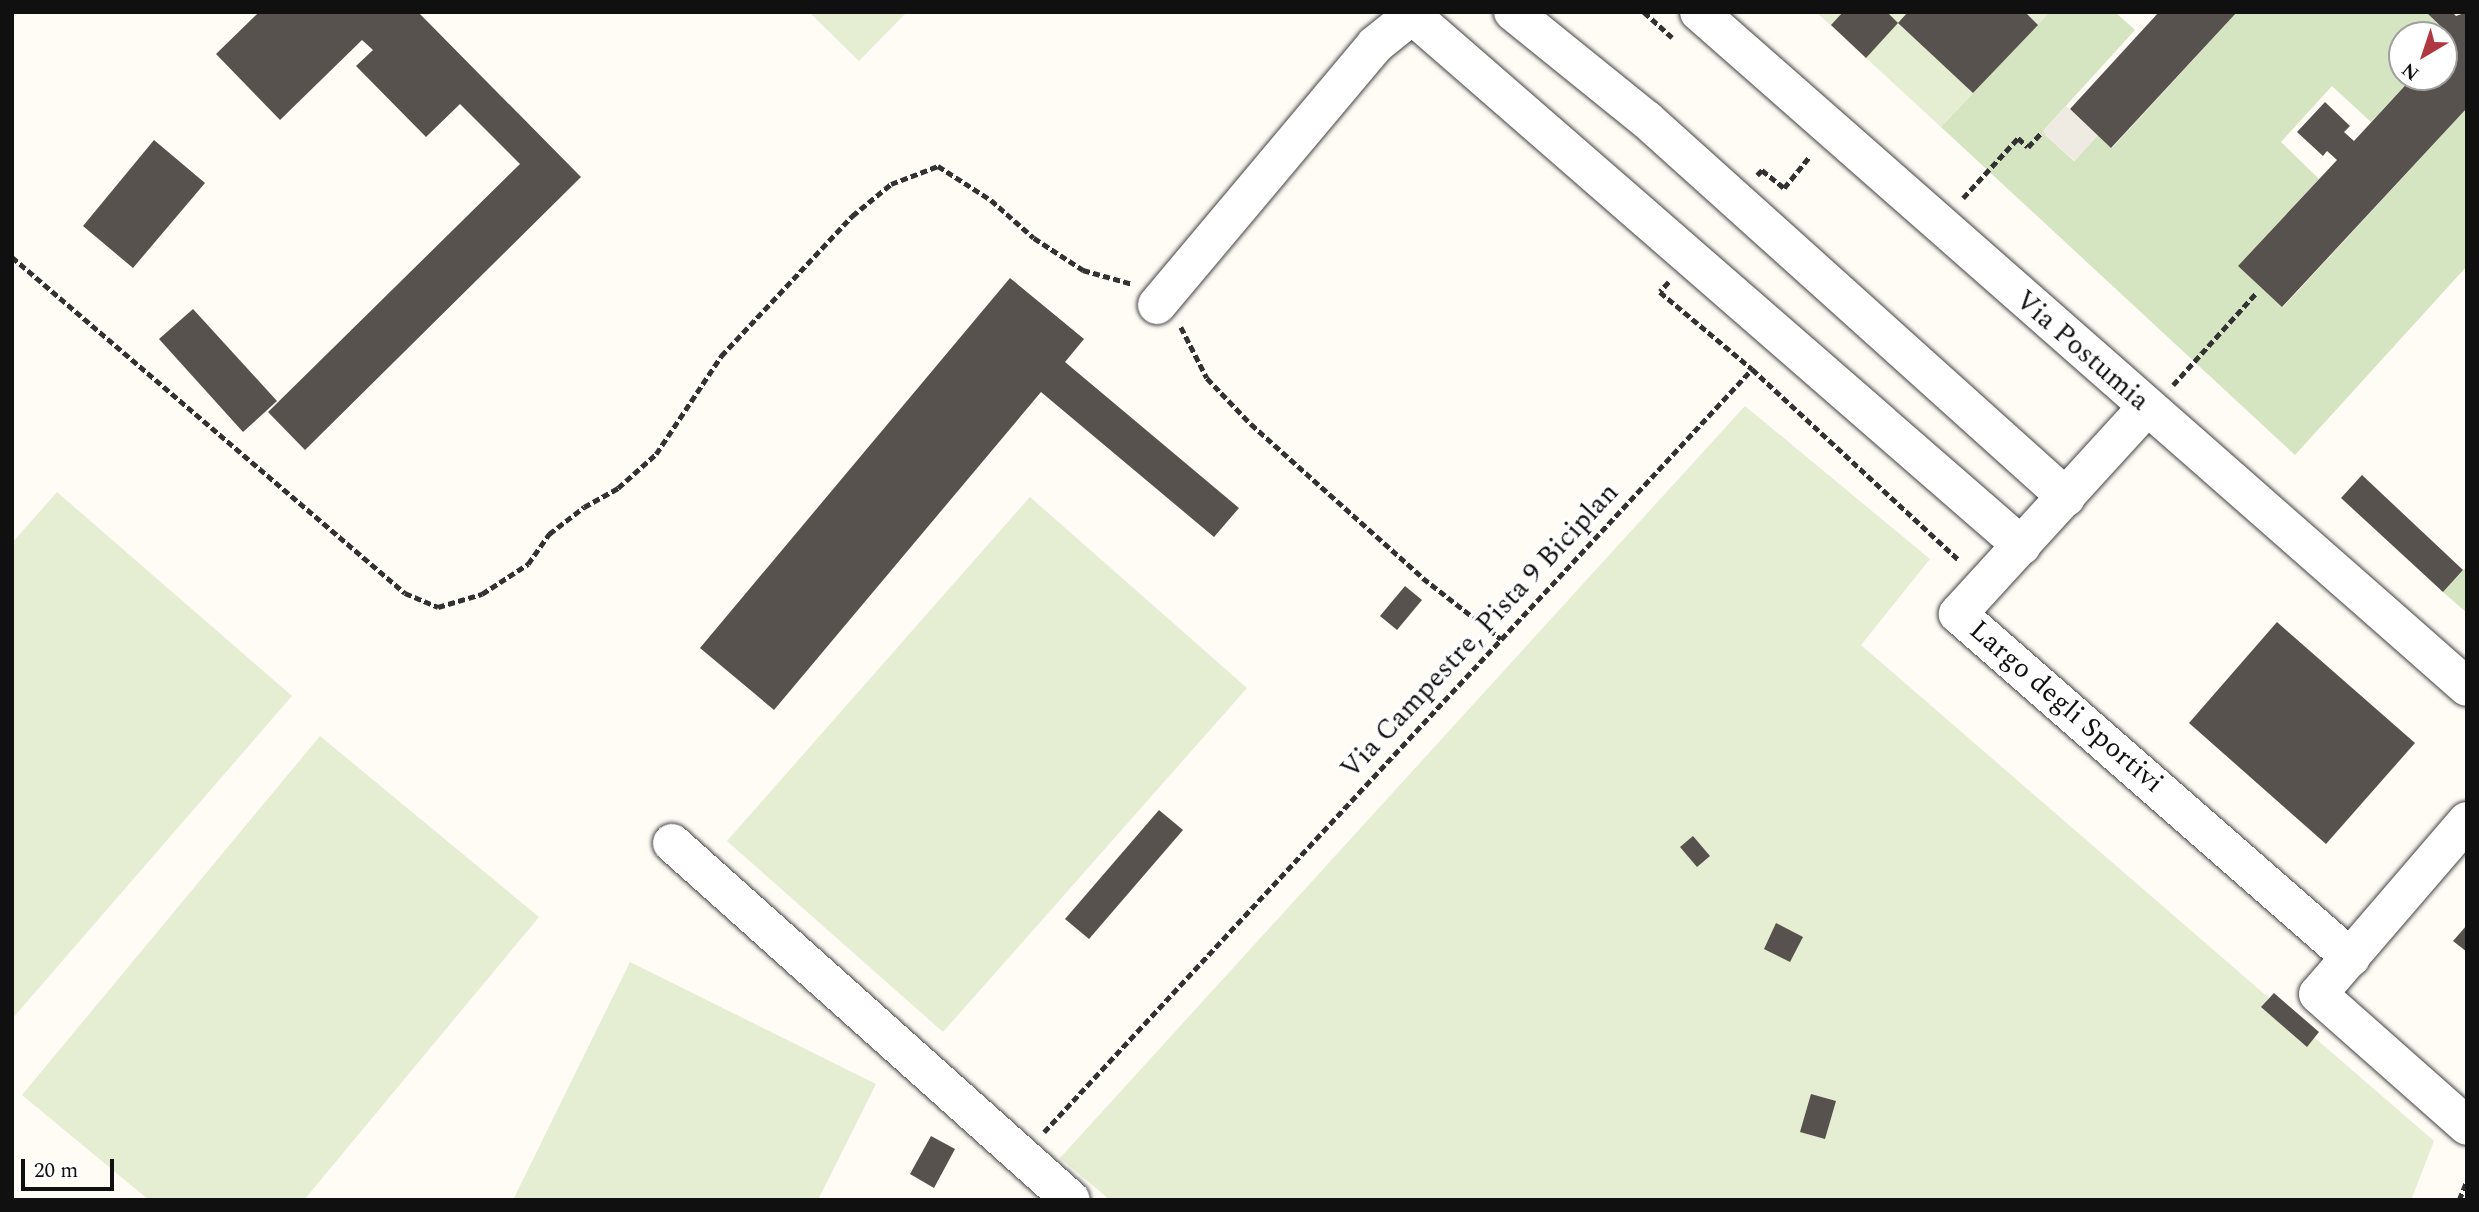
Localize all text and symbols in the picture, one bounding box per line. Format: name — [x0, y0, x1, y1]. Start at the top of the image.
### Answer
north arrow — [2388, 21, 2458, 91]
text: N — [2396, 55, 2426, 87]
street label: Via Postumia — [2008, 284, 2156, 418]
street label: Via Campestre, Pista 9 Biciplan — [1334, 476, 1626, 786]
street label: Largo degli Sportivi — [1962, 614, 2170, 800]
scale bar — [24, 1146, 117, 1190]
text: 20 m — [34, 1155, 78, 1187]

